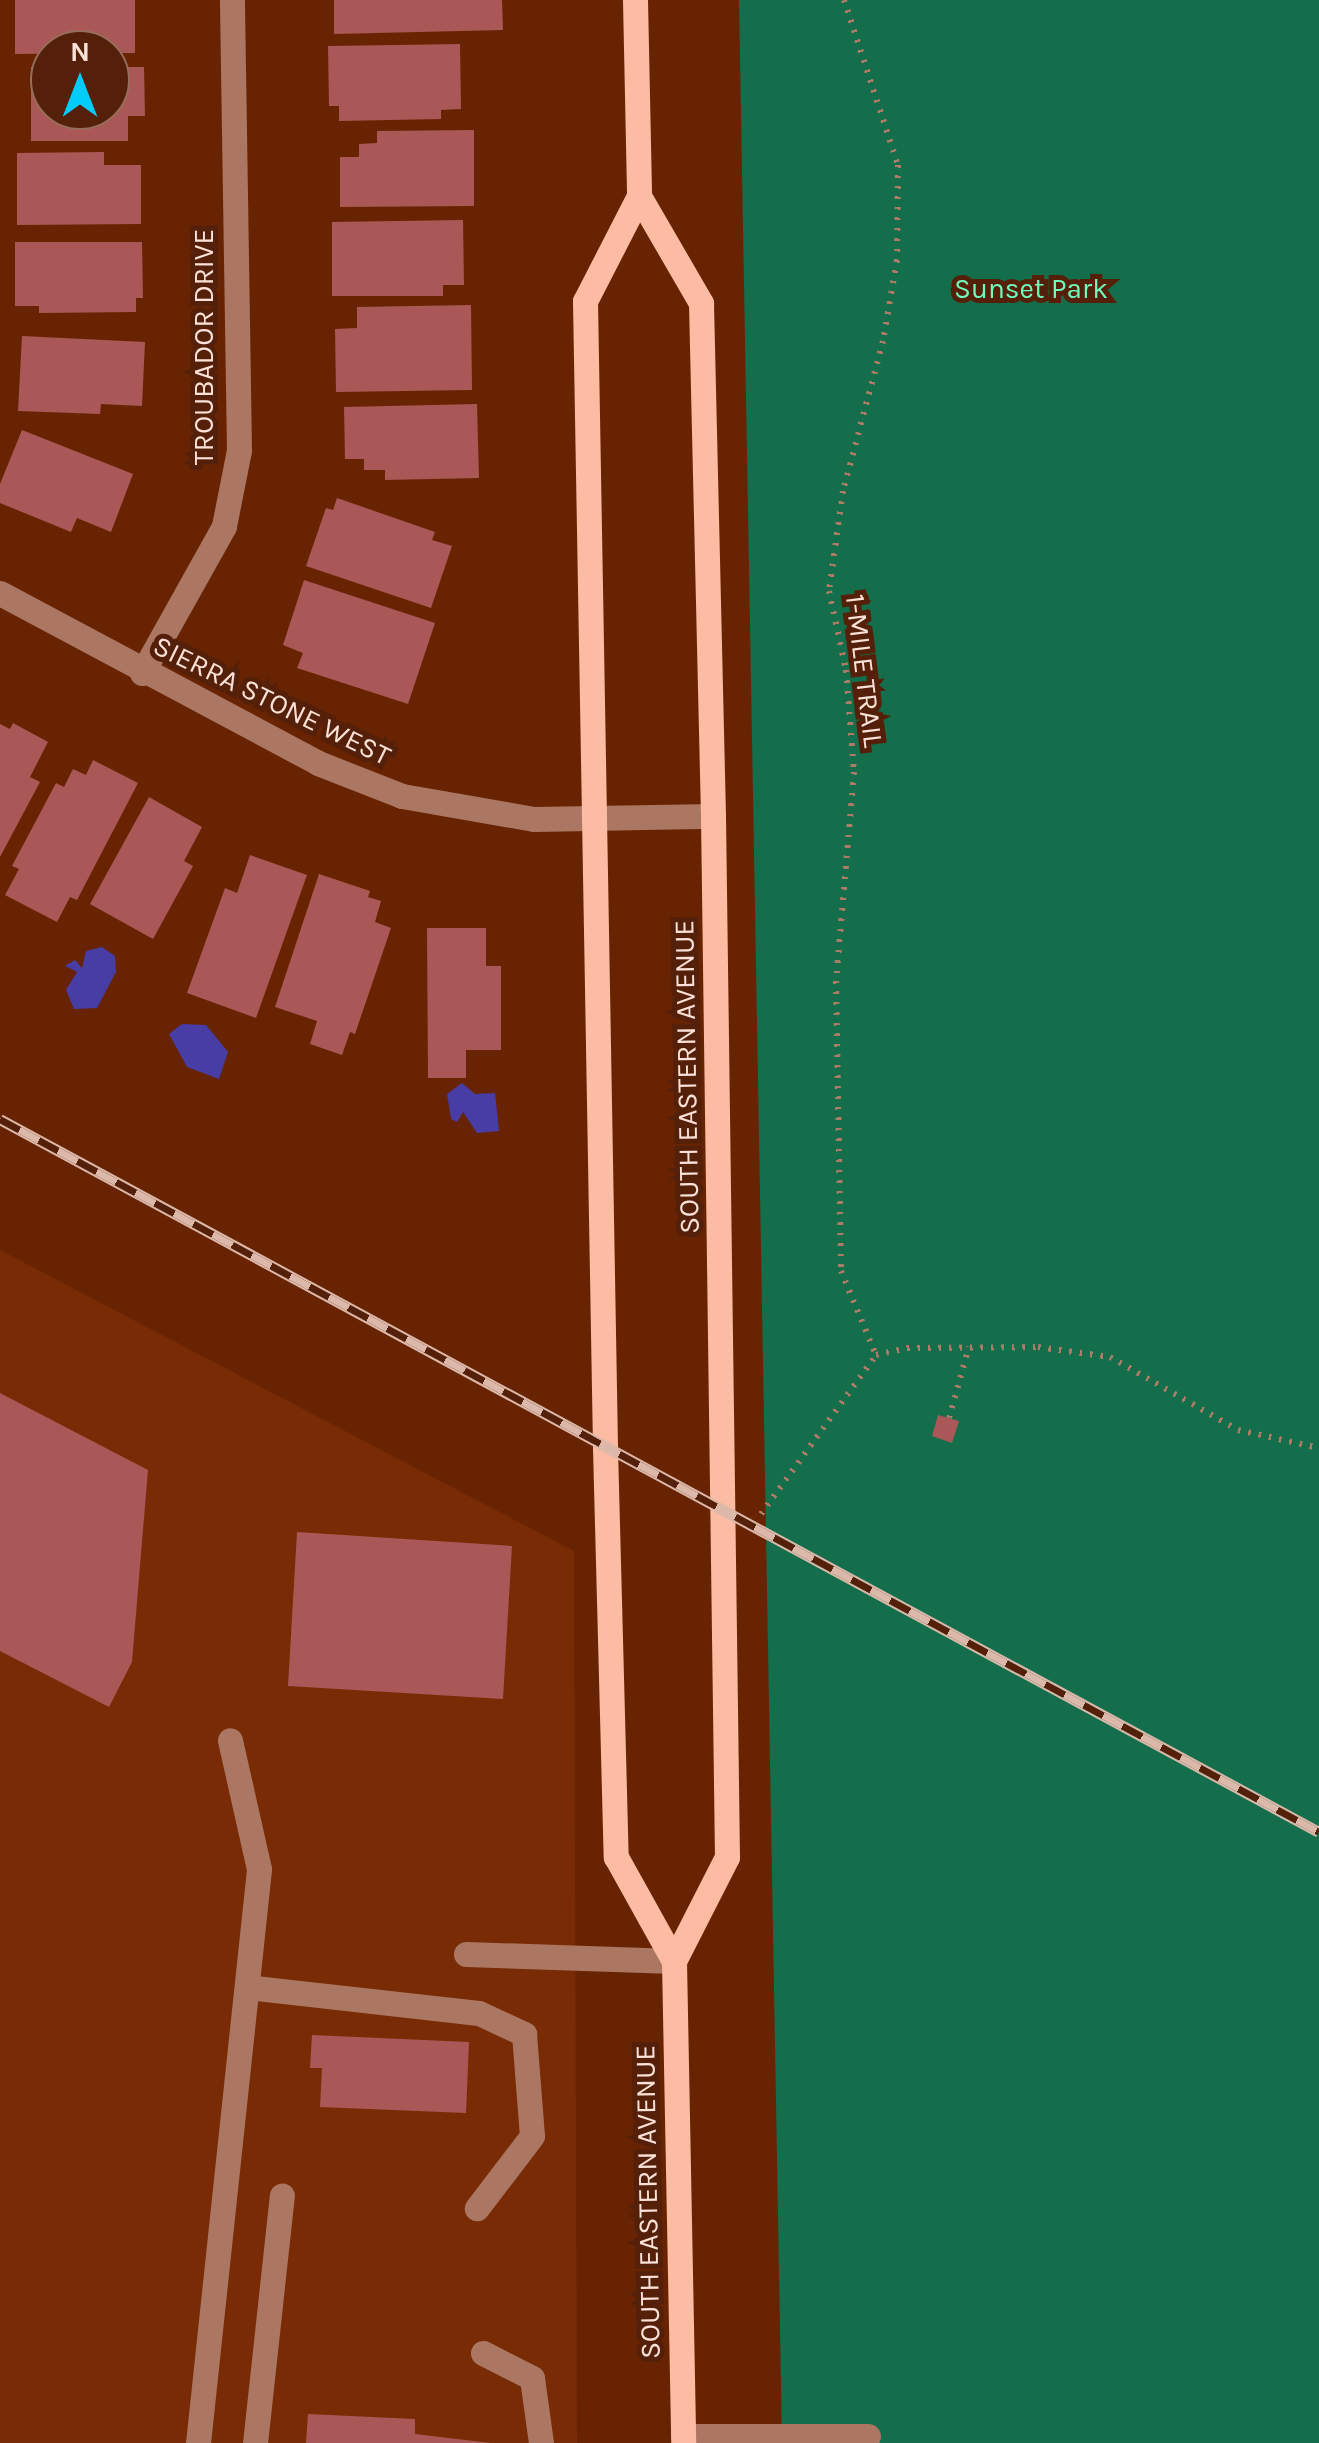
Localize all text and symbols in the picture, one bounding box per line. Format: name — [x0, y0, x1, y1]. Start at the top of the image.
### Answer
north arrow — [30, 30, 130, 130]
text: N — [70, 35, 90, 68]
street label: TROUBADOR DRIVE — [187, 229, 221, 465]
park label: Sunset Park — [954, 272, 1108, 306]
street label: 1-MILE TRAIL — [838, 592, 890, 750]
street label: SIERRA STONE WEST — [148, 629, 396, 773]
street label: SOUTH EASTERN AVENUE — [667, 920, 707, 1234]
street label: SOUTH EASTERN AVENUE — [628, 2045, 668, 2359]

